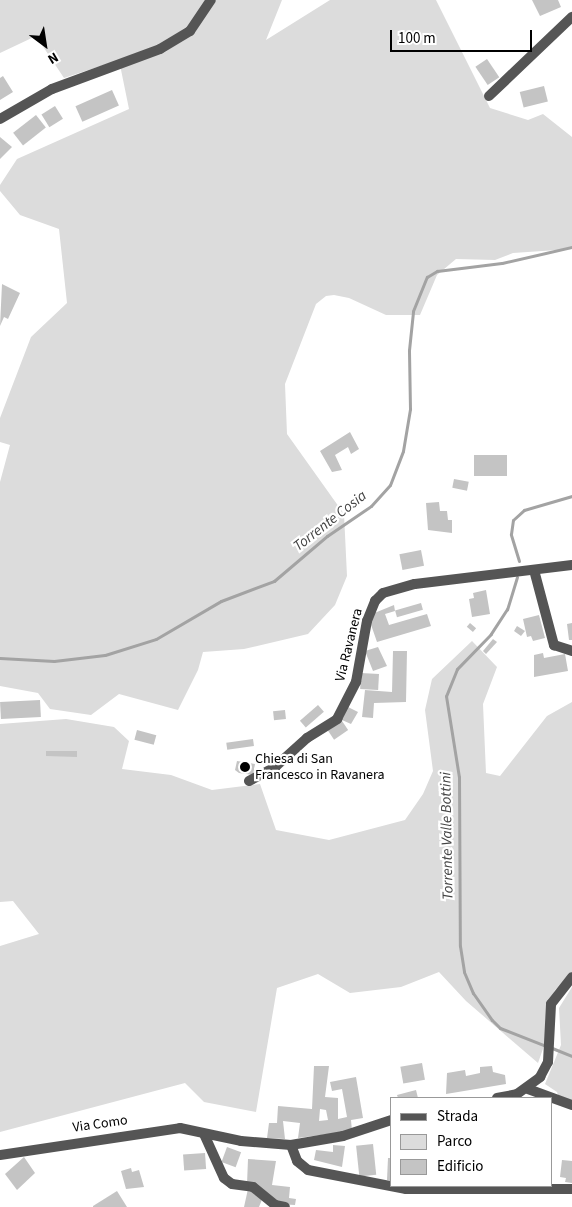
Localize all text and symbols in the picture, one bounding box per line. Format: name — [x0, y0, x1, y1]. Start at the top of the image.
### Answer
north arrow — [20, 20, 70, 70]
scale bar — [392, 20, 534, 52]
text: 100 m — [398, 28, 436, 49]
text: N — [44, 47, 62, 69]
water label: Torrente Cosia — [290, 487, 370, 555]
street label: Via Ravanera — [332, 607, 366, 683]
place label: Chiesa di San Francesco in Ravanera — [255, 751, 385, 784]
marker: Chiesa di San Francesco in Ravanera — [239, 761, 251, 773]
water label: Torrente Valle Bottini — [437, 772, 457, 900]
legend — [390, 1097, 552, 1187]
text: Strada — [437, 1106, 478, 1127]
street label: Via Como — [71, 1112, 129, 1136]
text: Parco — [437, 1131, 472, 1152]
text: Edificio — [437, 1156, 484, 1177]

